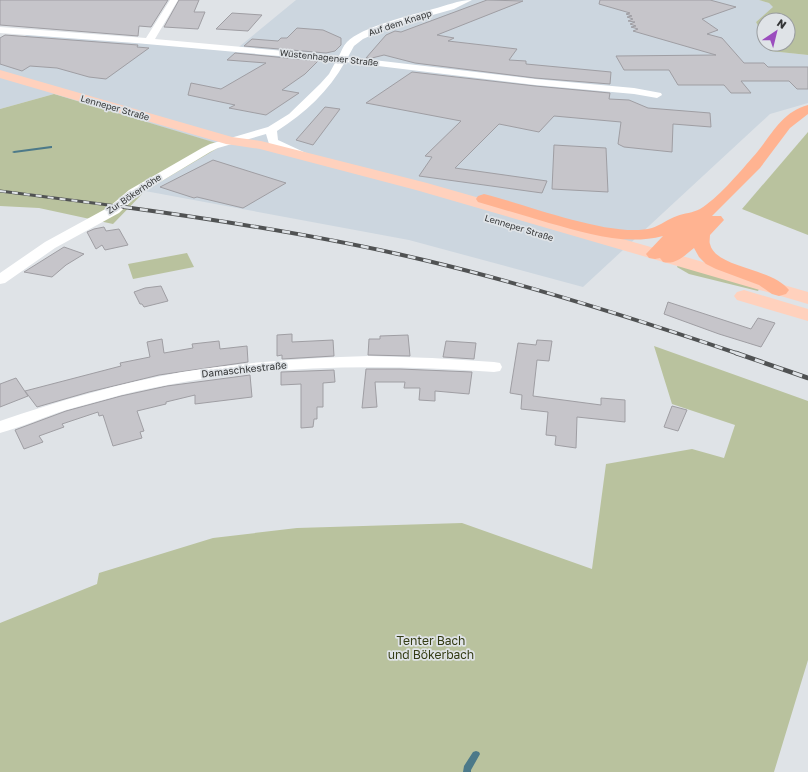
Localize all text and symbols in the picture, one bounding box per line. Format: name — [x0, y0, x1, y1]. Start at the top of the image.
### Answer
street label: Auf dem Knapp — [367, 7, 433, 38]
north arrow — [756, 12, 796, 52]
text: N — [775, 16, 789, 31]
street label: Wüstenhagener Straße — [279, 47, 379, 68]
street label: Lenneper Straße — [79, 92, 151, 123]
street label: Zur Bökerhöhe — [104, 171, 163, 216]
street label: Lenneper Straße — [483, 212, 555, 243]
street label: Damaschkestraße — [201, 359, 287, 379]
park label: Tenter Bach und Bökerbach — [388, 633, 474, 662]

